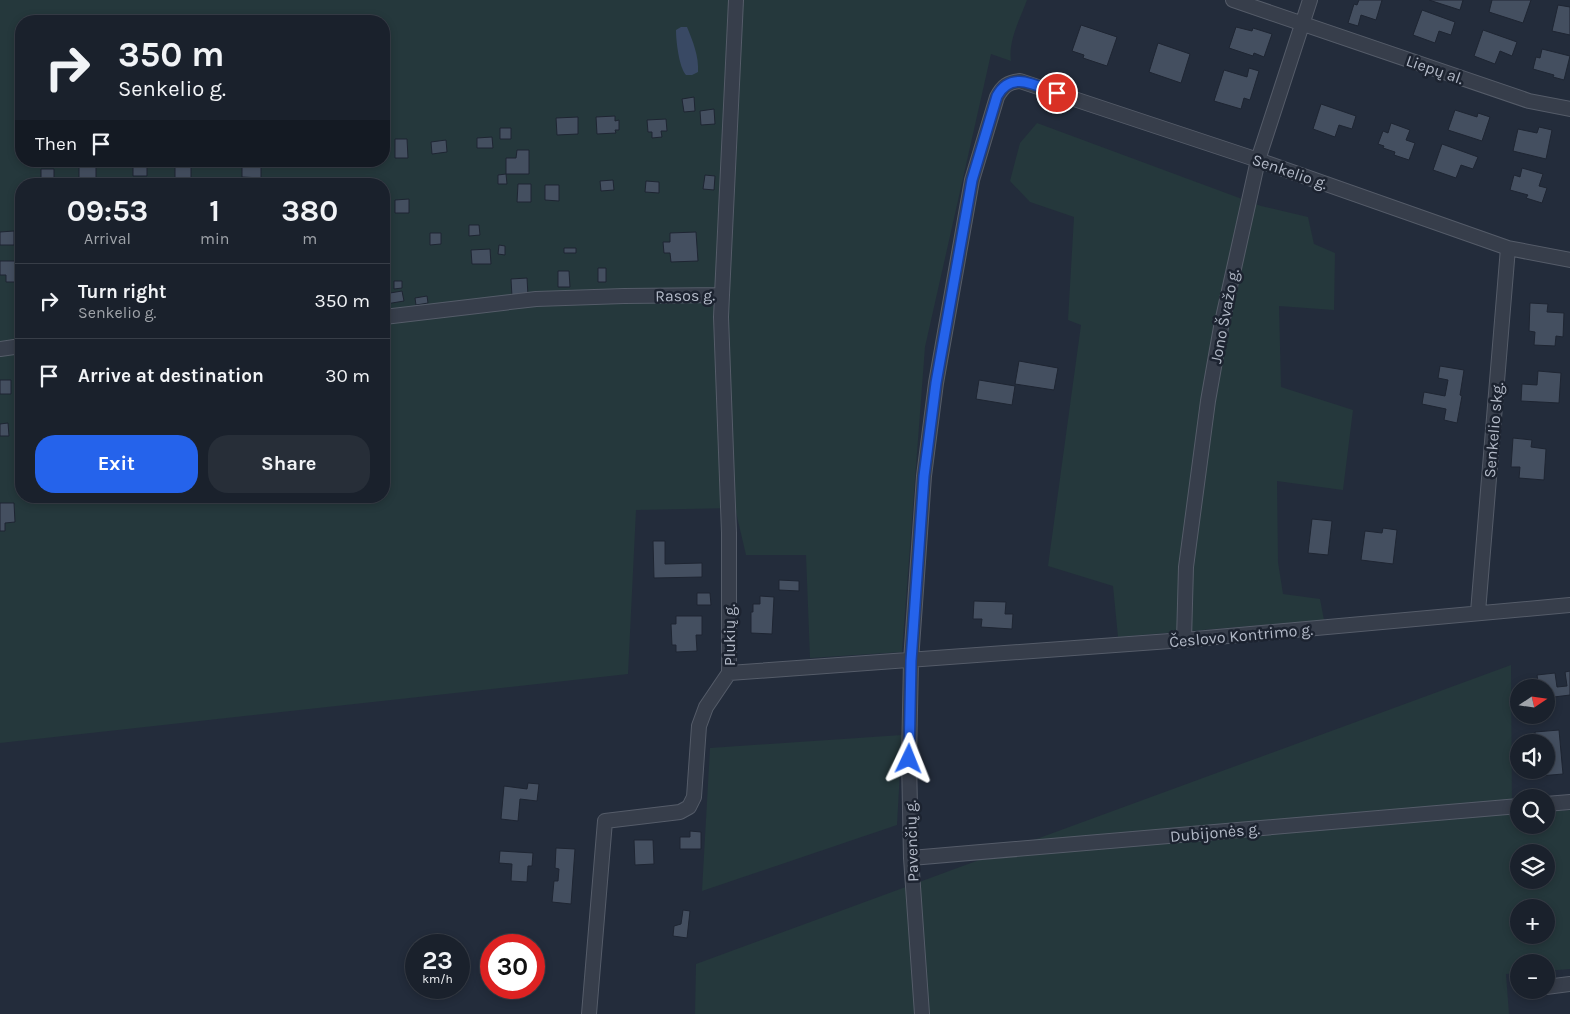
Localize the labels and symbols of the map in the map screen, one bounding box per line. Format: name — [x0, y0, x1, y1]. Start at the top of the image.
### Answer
street label: Liepų al. — [1404, 51, 1466, 88]
pin — [1036, 72, 1078, 114]
street label: Senkelio g. — [1250, 150, 1330, 193]
street label: Jono Švažo g. — [1206, 267, 1243, 365]
street label: Rasos g. — [655, 285, 715, 306]
street label: Senkelio skg. — [1480, 381, 1507, 479]
street label: Plukių g. — [720, 604, 739, 666]
street label: Česlovo Kontrimo g. — [1168, 620, 1314, 651]
north arrow — [1510, 679, 1555, 724]
position arrow — [882, 732, 934, 784]
street label: Pavenčių g. — [901, 800, 922, 882]
street label: Dubijonės g. — [1169, 819, 1261, 846]
speed limit sign: 30 — [480, 934, 545, 999]

